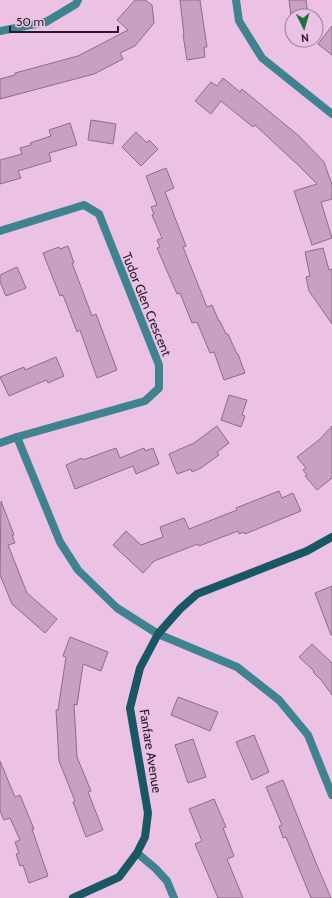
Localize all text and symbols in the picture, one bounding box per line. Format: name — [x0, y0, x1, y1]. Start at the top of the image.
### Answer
scale bar — [10, 8, 118, 34]
north arrow — [284, 8, 324, 48]
text: 50 m — [16, 14, 44, 29]
text: N — [300, 31, 309, 45]
street label: Tudor Glen Crescent — [119, 250, 175, 359]
street label: Fanfare Avenue — [136, 708, 166, 794]

